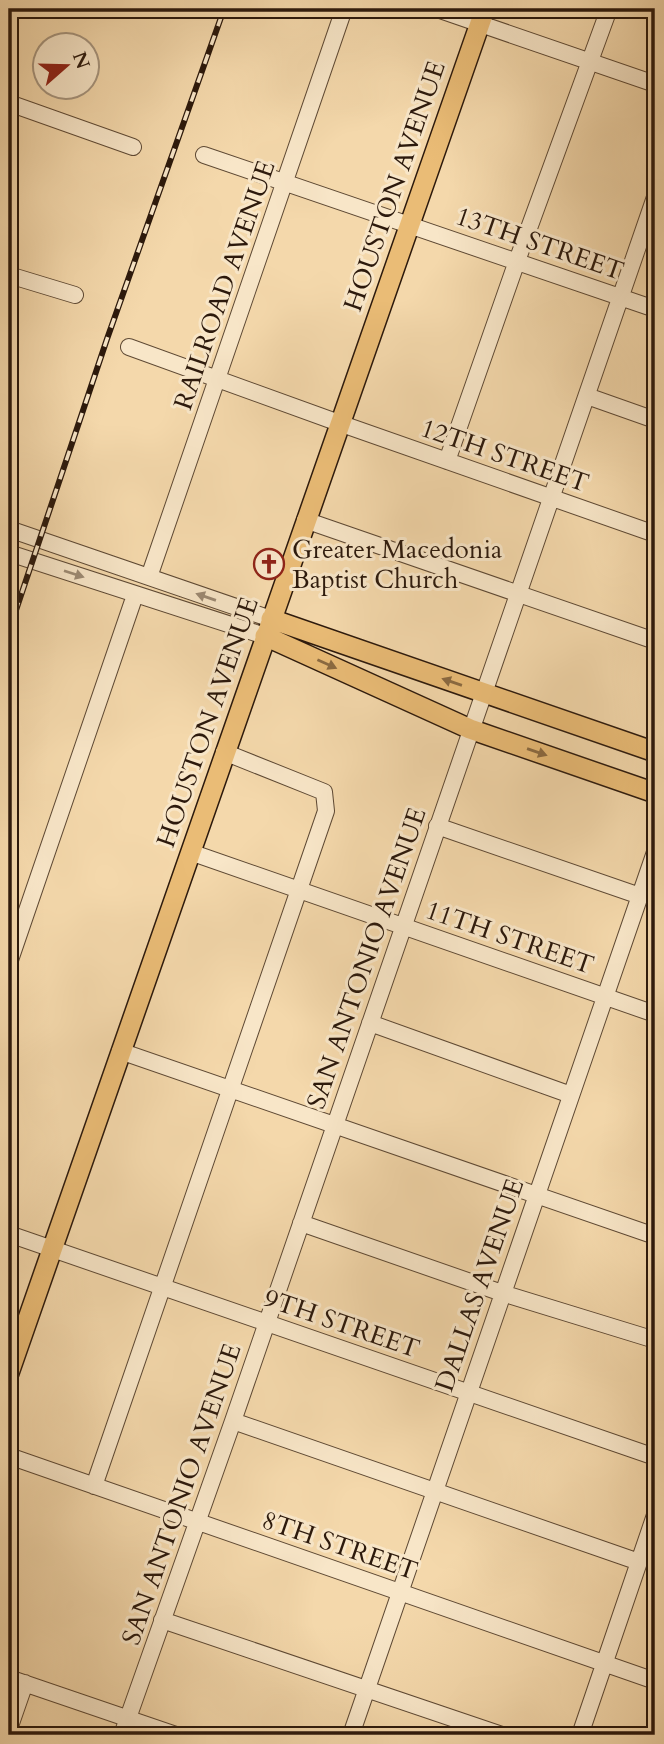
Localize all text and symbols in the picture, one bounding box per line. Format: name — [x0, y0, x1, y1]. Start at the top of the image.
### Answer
north arrow — [32, 32, 102, 102]
text: N — [66, 48, 96, 73]
street label: HOUSTON AVENUE — [335, 56, 454, 316]
street label: RAILROAD AVENUE — [165, 156, 284, 414]
street label: 13TH STREET — [451, 198, 629, 289]
street label: 12TH STREET — [416, 410, 594, 501]
place label: Greater Macedonia Baptist Church — [292, 532, 502, 597]
church icon: Greater Macedonia Baptist Church — [252, 547, 286, 581]
one-way arrow — [63, 569, 84, 580]
one-way arrow — [196, 591, 217, 602]
street label: HOUSTON AVENUE — [148, 592, 267, 852]
one-way arrow — [317, 658, 337, 670]
one-way arrow — [441, 676, 462, 687]
one-way arrow — [526, 747, 547, 758]
street label: SAN ANTONIO AVENUE — [298, 803, 435, 1113]
street label: 11TH STREET — [421, 892, 599, 983]
street label: DALLAS AVENUE — [427, 1174, 532, 1396]
street label: 9TH STREET — [259, 1280, 424, 1366]
street label: SAN ANTONIO AVENUE — [113, 1339, 250, 1649]
street label: 8TH STREET — [257, 1502, 422, 1588]

